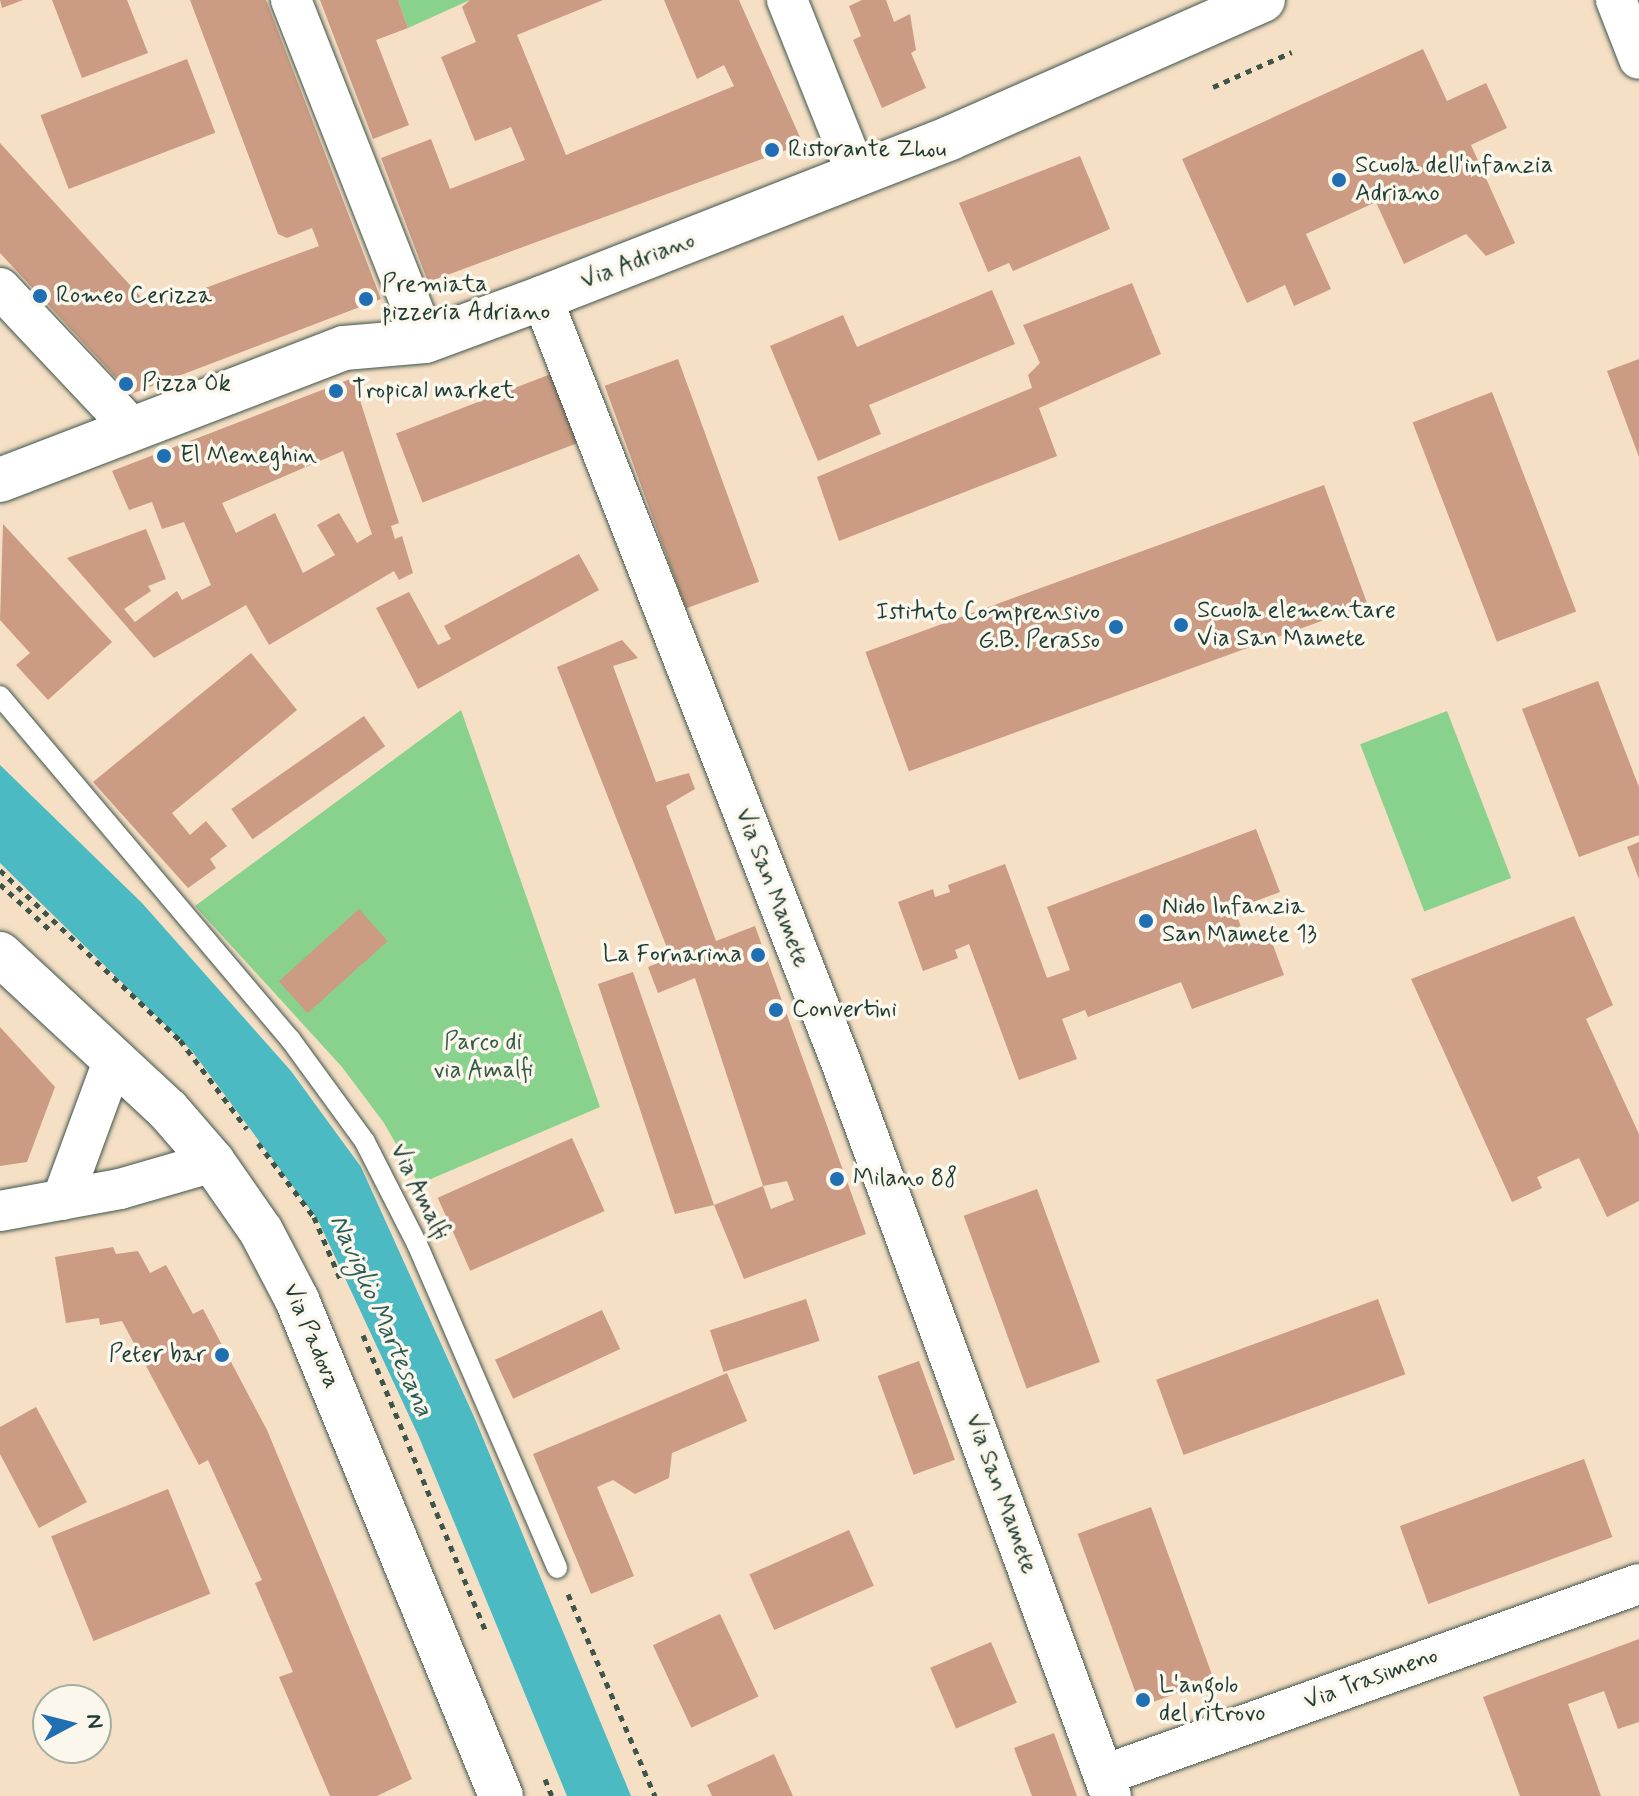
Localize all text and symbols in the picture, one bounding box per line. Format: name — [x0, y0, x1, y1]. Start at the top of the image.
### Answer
place label: Ristorante Zhou — [788, 136, 946, 164]
marker: Ristorante Zhou — [763, 141, 781, 159]
place label: Scuola dell'infanzia Adriano — [1355, 152, 1553, 208]
marker: Scuola dell'infanzia Adriano — [1330, 171, 1348, 189]
street label: Via Adriano — [575, 225, 701, 297]
place label: Premiata pizzeria Adriano — [382, 271, 552, 327]
place label: Romeo Cerizza — [56, 282, 212, 310]
marker: Romeo Cerizza — [31, 287, 49, 305]
marker: Premiata pizzeria Adriano — [357, 290, 375, 308]
place label: Pizza Ok — [142, 370, 232, 398]
marker: Pizza Ok — [117, 375, 135, 393]
place label: Tropical market — [352, 377, 512, 405]
marker: Tropical market — [327, 382, 345, 400]
place label: El Meneghin — [180, 442, 307, 470]
marker: El Meneghin — [155, 447, 173, 465]
place label: Scuola elementare Via San Mamete — [1197, 597, 1396, 653]
place label: Istituto Comprensivo G.B. Perasso — [882, 599, 1100, 655]
marker: Scuola elementare Via San Mamete — [1172, 616, 1190, 634]
marker: Istituto Comprensivo G.B. Perasso — [1107, 618, 1125, 636]
street label: Via San Mamete — [727, 802, 817, 974]
place label: Nido Infanzia San Mamete 13 — [1162, 893, 1324, 949]
marker: Nido Infanzia San Mamete 13 — [1137, 912, 1155, 930]
place label: La Fornarina — [606, 941, 742, 969]
marker: La Fornarina — [749, 946, 767, 964]
place label: Convertini — [792, 996, 897, 1024]
marker: Convertini — [767, 1001, 785, 1019]
park label: Parco di via Amalfi — [434, 1029, 532, 1085]
street label: Via Amalfi — [383, 1139, 455, 1245]
place label: Milano 88 — [853, 1165, 957, 1193]
marker: Milano 88 — [828, 1170, 846, 1188]
water label: Naviglio Martesana — [321, 1208, 439, 1424]
street label: Via Padova — [277, 1281, 345, 1391]
place label: Peter bar — [111, 1341, 206, 1369]
marker: Peter bar — [213, 1346, 231, 1364]
street label: Via San Mamete — [958, 1407, 1044, 1581]
street label: Via Trasimeno — [1300, 1641, 1442, 1717]
place label: L'angolo del ritrovo — [1159, 1672, 1258, 1728]
north arrow — [32, 1684, 112, 1764]
marker: L'angolo del ritrovo — [1134, 1691, 1152, 1709]
text: N — [79, 1712, 109, 1730]

